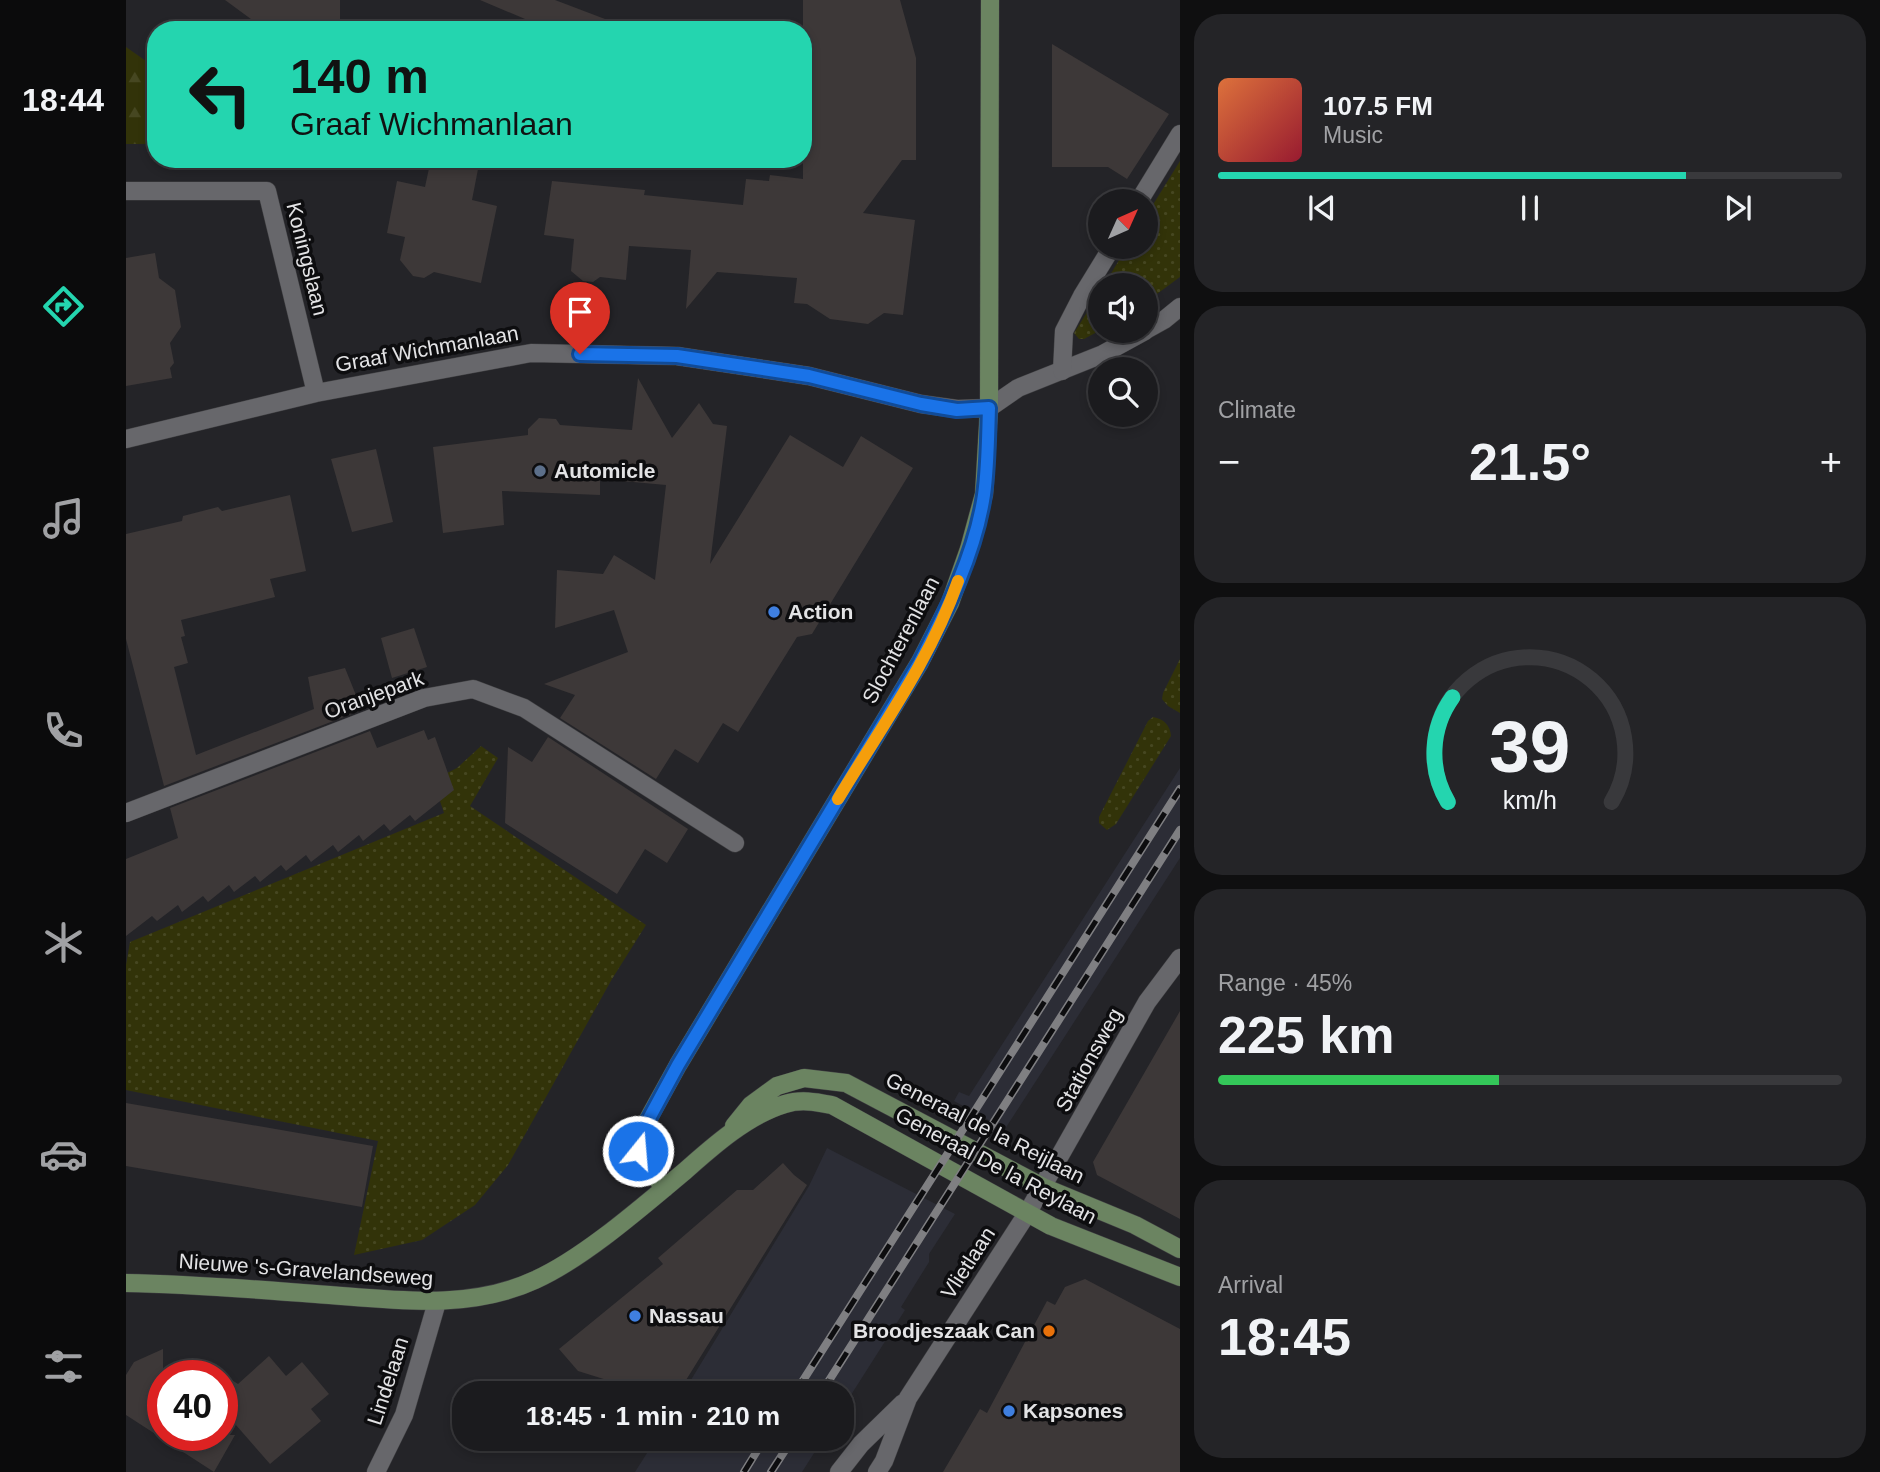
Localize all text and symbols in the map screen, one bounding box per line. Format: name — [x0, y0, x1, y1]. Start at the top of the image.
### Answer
icon: left — [175, 49, 266, 140]
text: 140 m — [290, 49, 429, 103]
text: 18:44 — [22, 82, 104, 118]
text: 107.5 FM — [1323, 91, 1433, 121]
text: Graaf Wichmanlaan — [290, 106, 573, 142]
text: Music — [1323, 122, 1383, 148]
north arrow — [1088, 189, 1158, 259]
map controls — [1088, 189, 1158, 427]
icon: previous — [1303, 189, 1341, 227]
icon: pause — [1511, 189, 1549, 227]
icon: next — [1719, 189, 1757, 227]
street label: Koningslaan — [282, 200, 333, 318]
button: sound — [1088, 273, 1158, 343]
icon: directions — [39, 282, 88, 331]
pin — [550, 282, 610, 354]
icon: arrive — [561, 293, 599, 331]
street label: Graaf Wichmanlaan — [334, 321, 520, 376]
button: search — [1088, 357, 1158, 427]
text: Climate — [1218, 397, 1296, 423]
text: 21.5° — [1469, 433, 1591, 491]
text: − — [1218, 441, 1240, 483]
text: + — [1820, 441, 1842, 483]
place label: Automicle — [554, 459, 656, 482]
marker: Automicle — [532, 463, 548, 479]
icon: music — [39, 494, 88, 543]
street label: Slochterenlaan — [858, 573, 944, 707]
place label: Action — [788, 600, 853, 623]
marker: Action — [766, 604, 782, 620]
street label: Oranjepark — [321, 666, 427, 723]
icon: phone — [39, 706, 88, 755]
text: 39 — [1490, 706, 1570, 787]
text: km/h — [1503, 786, 1557, 814]
icon: climate — [39, 918, 88, 967]
text: Range · 45% — [1218, 970, 1352, 996]
street label: Stationsweg — [1051, 1004, 1126, 1115]
text: 225 km — [1218, 1006, 1394, 1064]
street label: Generaal de la Reijlaan — [882, 1067, 1088, 1188]
street label: Generaal De la Reylaan — [892, 1103, 1101, 1228]
position arrow — [601, 1114, 675, 1188]
icon: car — [39, 1130, 88, 1179]
street label: Vlietlaan — [936, 1223, 999, 1303]
street label: Nieuwe 's-Gravelandseweg — [178, 1249, 434, 1290]
text: Arrival — [1218, 1272, 1283, 1298]
place label: Nassau — [649, 1304, 724, 1327]
marker: Nassau — [627, 1308, 643, 1324]
text: 18:45 — [1218, 1308, 1351, 1366]
place label: Broodjeszaak Can — [853, 1319, 1035, 1342]
marker: Broodjeszaak Can — [1041, 1323, 1057, 1339]
street label: Lindelaan — [363, 1334, 413, 1428]
icon: filters — [39, 1342, 88, 1391]
speed limit sign: 40 — [147, 1360, 238, 1451]
place label: Kapsones — [1023, 1399, 1123, 1422]
text: 18:45 · 1 min · 210 m — [526, 1401, 780, 1431]
marker: Kapsones — [1001, 1403, 1017, 1419]

